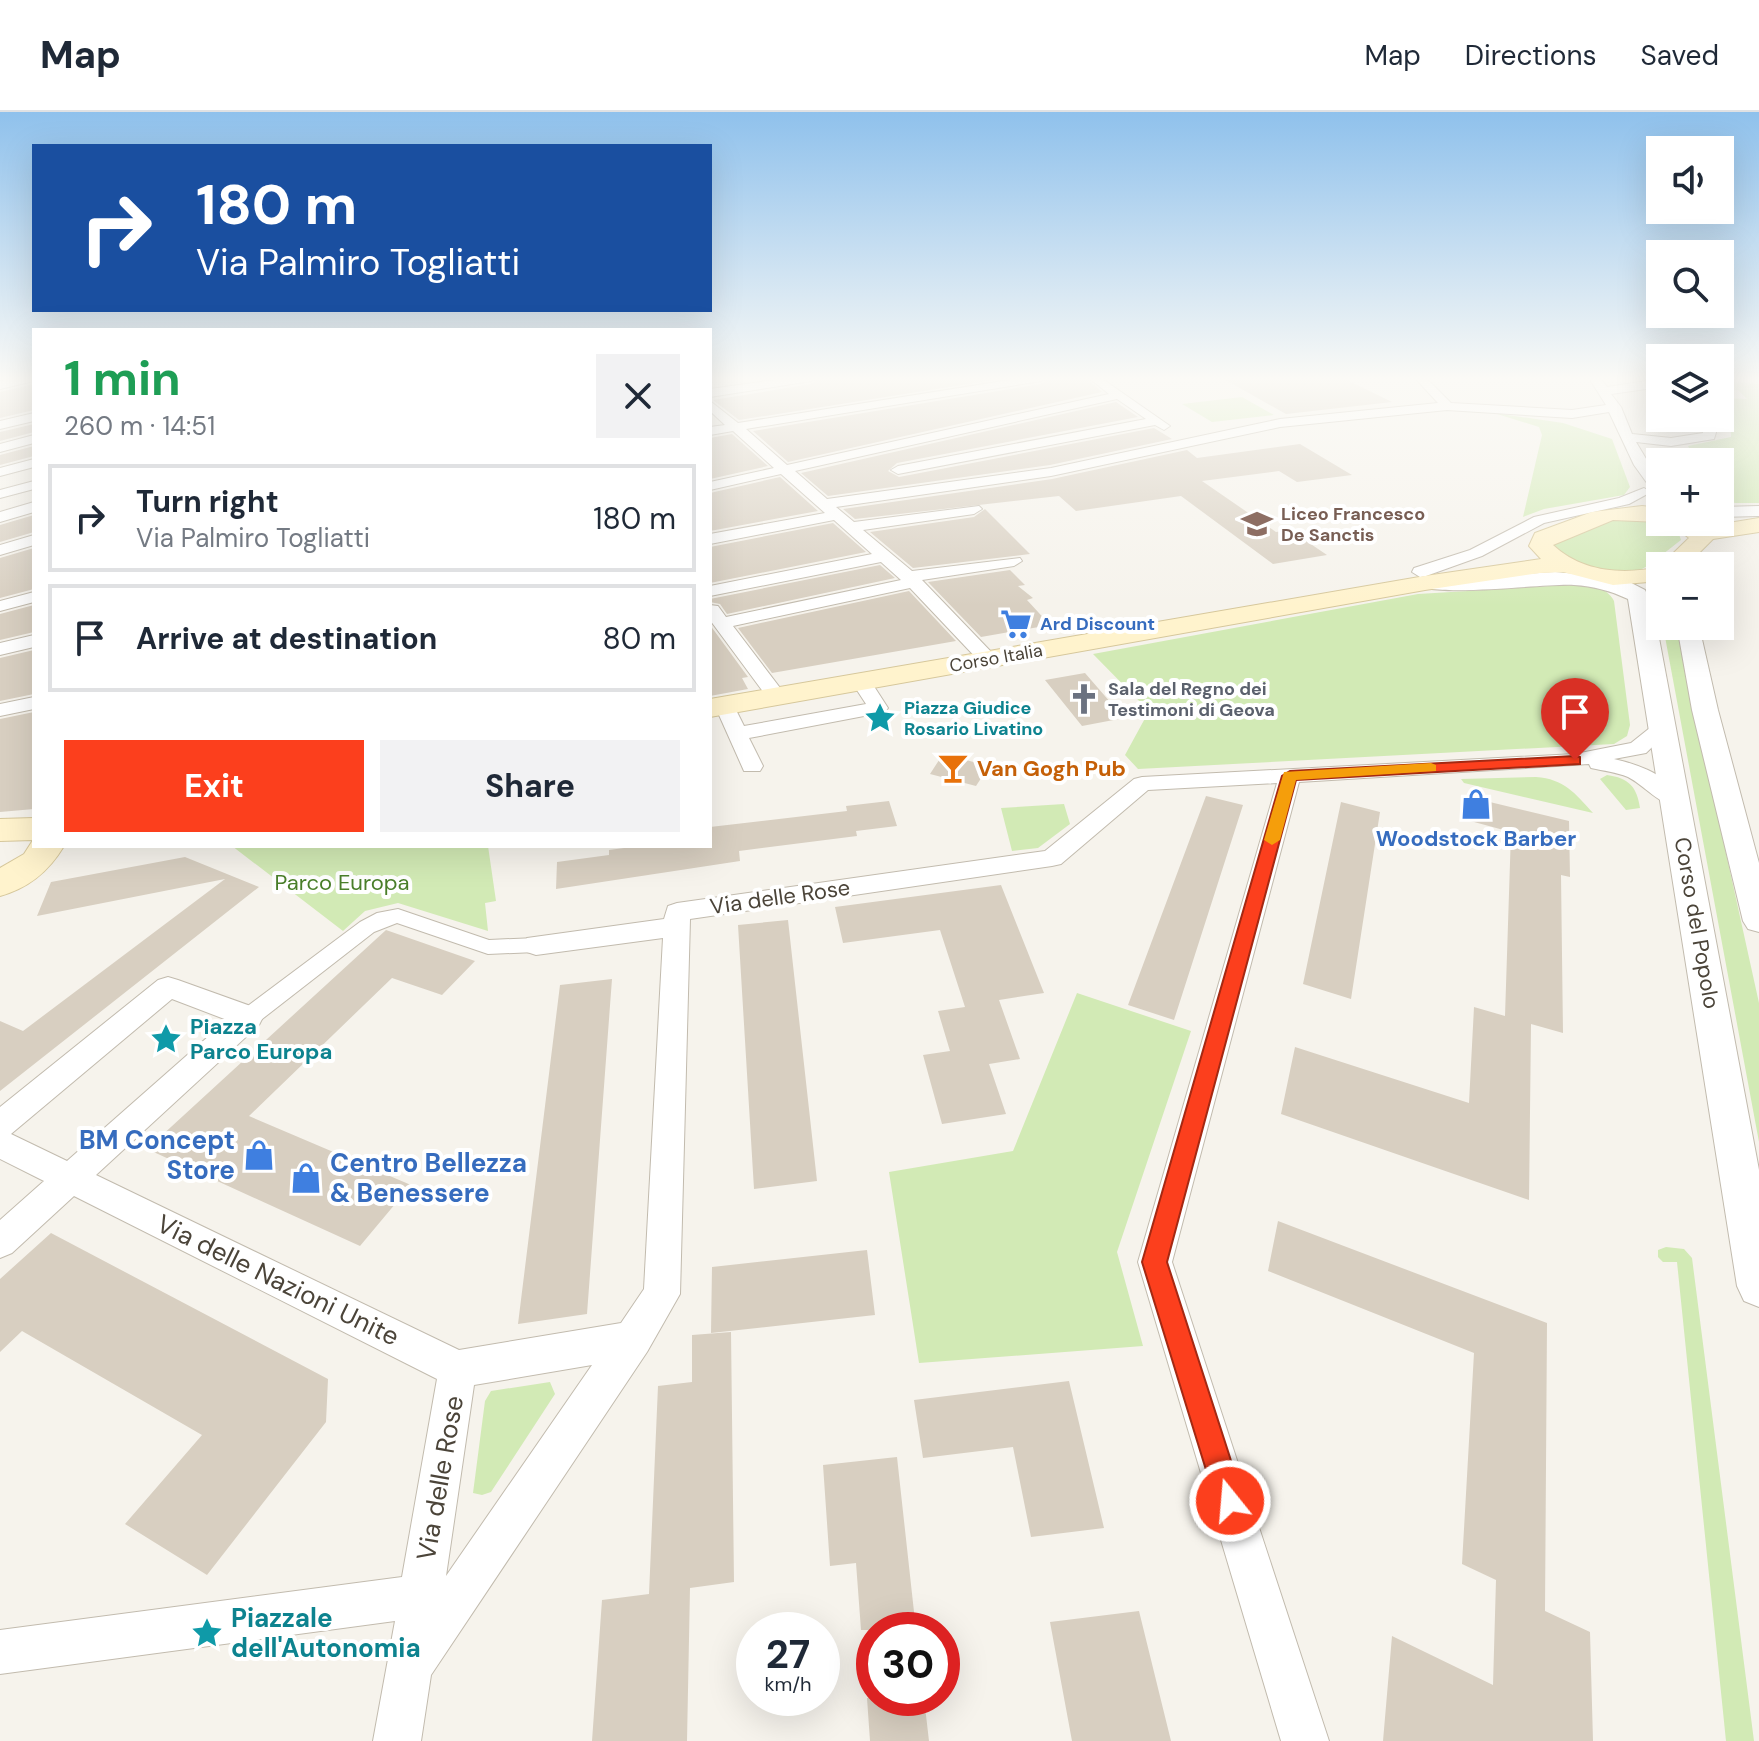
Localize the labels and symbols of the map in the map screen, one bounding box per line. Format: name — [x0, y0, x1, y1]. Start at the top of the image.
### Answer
place label: Liceo Francesco De Sanctis — [1281, 502, 1425, 547]
school or university icon: Liceo Francesco De Sanctis — [1240, 507, 1274, 541]
supermarket icon: Ard Discount — [999, 607, 1033, 641]
place label: Ard Discount — [1040, 612, 1155, 636]
street label: Corso Italia — [948, 638, 1044, 678]
place label: Sala del Regno dei Testimoni di Geova — [1108, 677, 1275, 722]
pin — [1541, 678, 1609, 760]
church icon: Sala del Regno dei Testimoni di Geova — [1067, 682, 1101, 716]
place label: Piazza Giudice Rosario Livatino — [904, 696, 1043, 741]
place icon: Piazza Giudice Rosario Livatino — [863, 701, 897, 735]
bar icon: Van Gogh Pub — [936, 751, 970, 785]
place label: Van Gogh Pub — [977, 754, 1126, 783]
shop icon: Woodstock Barber — [1459, 787, 1493, 821]
place label: Woodstock Barber — [1376, 824, 1576, 853]
street label: Corso del Popolo — [1668, 835, 1726, 1011]
park label: Parco Europa — [275, 868, 409, 897]
street label: Via delle Rose — [708, 873, 852, 921]
place label: Piazza Parco Europa — [190, 1012, 332, 1066]
place icon: Piazza Parco Europa — [149, 1022, 183, 1056]
place label: BM Concept Store — [79, 1123, 235, 1187]
shop icon: BM Concept Store — [242, 1138, 276, 1172]
place label: Centro Bellezza & Benessere — [330, 1146, 527, 1210]
shop icon: Centro Bellezza & Benessere — [289, 1161, 323, 1195]
street label: Via delle Nazioni Unite — [151, 1207, 405, 1353]
street label: Via delle Rose — [409, 1393, 471, 1563]
position arrow — [1188, 1459, 1272, 1543]
place label: Piazzale dell'Autonomia — [231, 1601, 421, 1665]
speed limit sign: 30 — [856, 1612, 960, 1716]
place icon: Piazzale dell'Autonomia — [190, 1616, 224, 1650]

